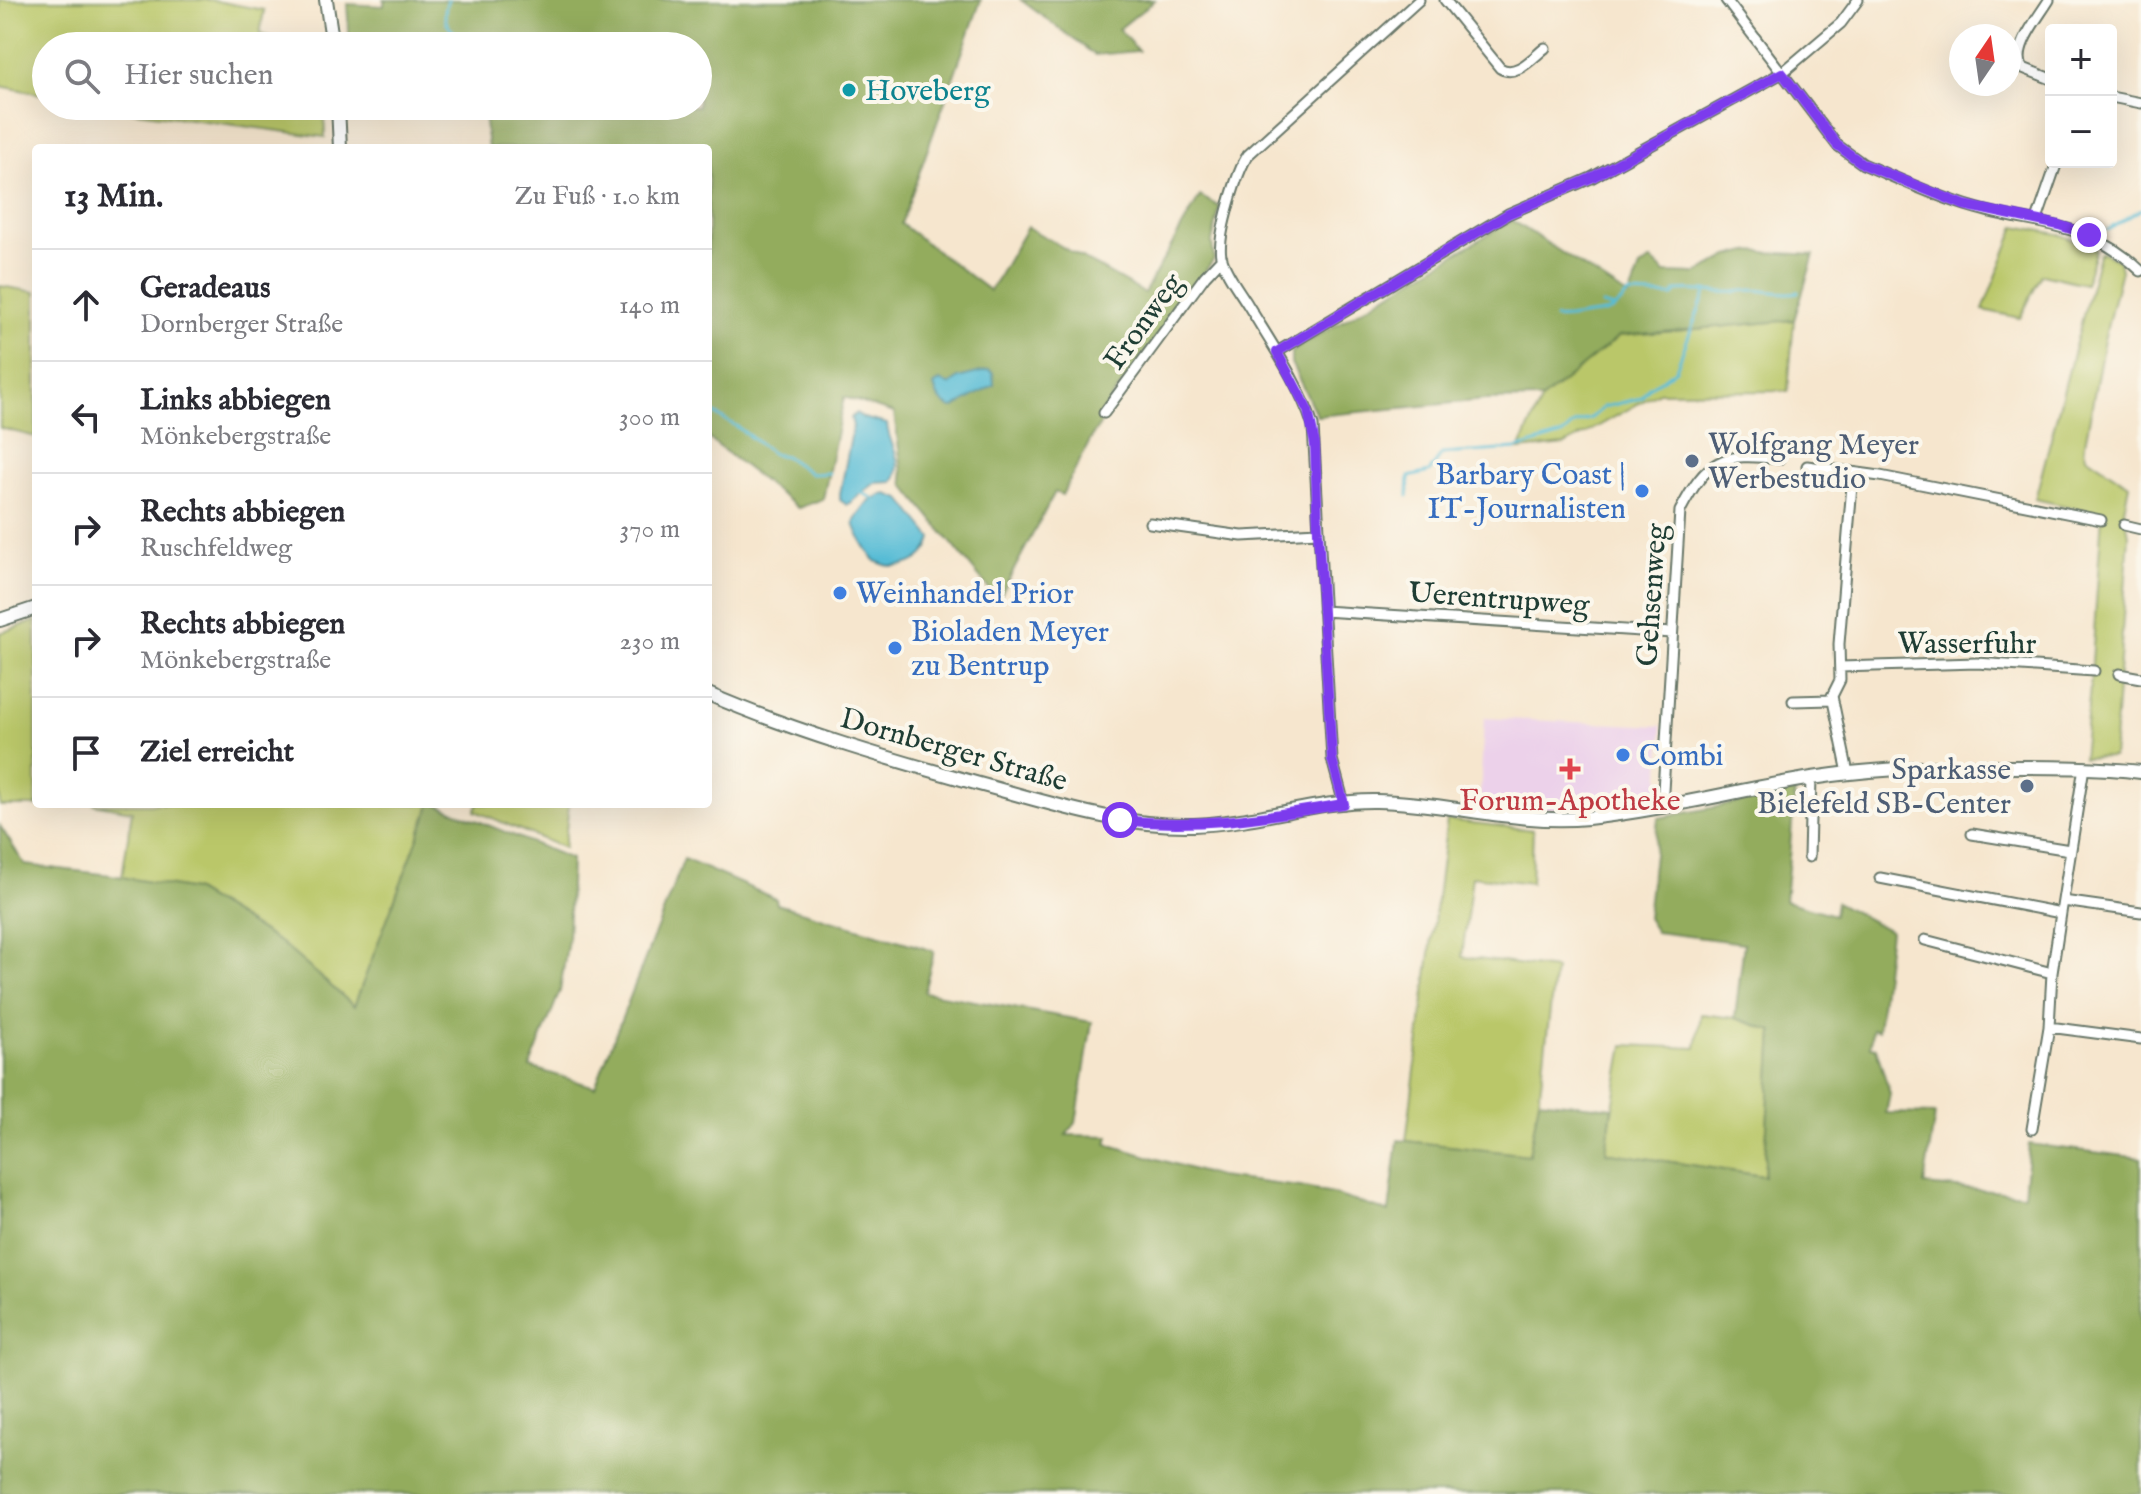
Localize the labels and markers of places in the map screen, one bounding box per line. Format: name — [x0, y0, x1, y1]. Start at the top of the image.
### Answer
place label: Hoveberg — [865, 73, 991, 111]
marker: Hoveberg — [840, 81, 858, 99]
place label: Wolfgang Meyer Werbestudio — [1708, 427, 1919, 499]
marker: Wolfgang Meyer Werbestudio — [1683, 452, 1701, 470]
place label: Barbary Coast | IT-Journalisten — [1427, 457, 1626, 529]
marker: Barbary Coast | IT-Journalisten — [1633, 482, 1651, 500]
place label: Weinhandel Prior — [856, 576, 1074, 614]
marker: Weinhandel Prior — [831, 584, 849, 602]
place label: Bioladen Meyer zu Bentrup — [911, 614, 1109, 686]
marker: Bioladen Meyer zu Bentrup — [886, 639, 904, 657]
place label: Combi — [1639, 738, 1724, 776]
marker: Combi — [1614, 746, 1632, 764]
place label: Sparkasse Bielefeld SB-Center — [1757, 752, 2011, 824]
marker: Forum-Apotheke — [1561, 760, 1579, 778]
marker: Sparkasse Bielefeld SB-Center — [2018, 777, 2036, 795]
place label: Forum-Apotheke — [1460, 783, 1680, 821]

